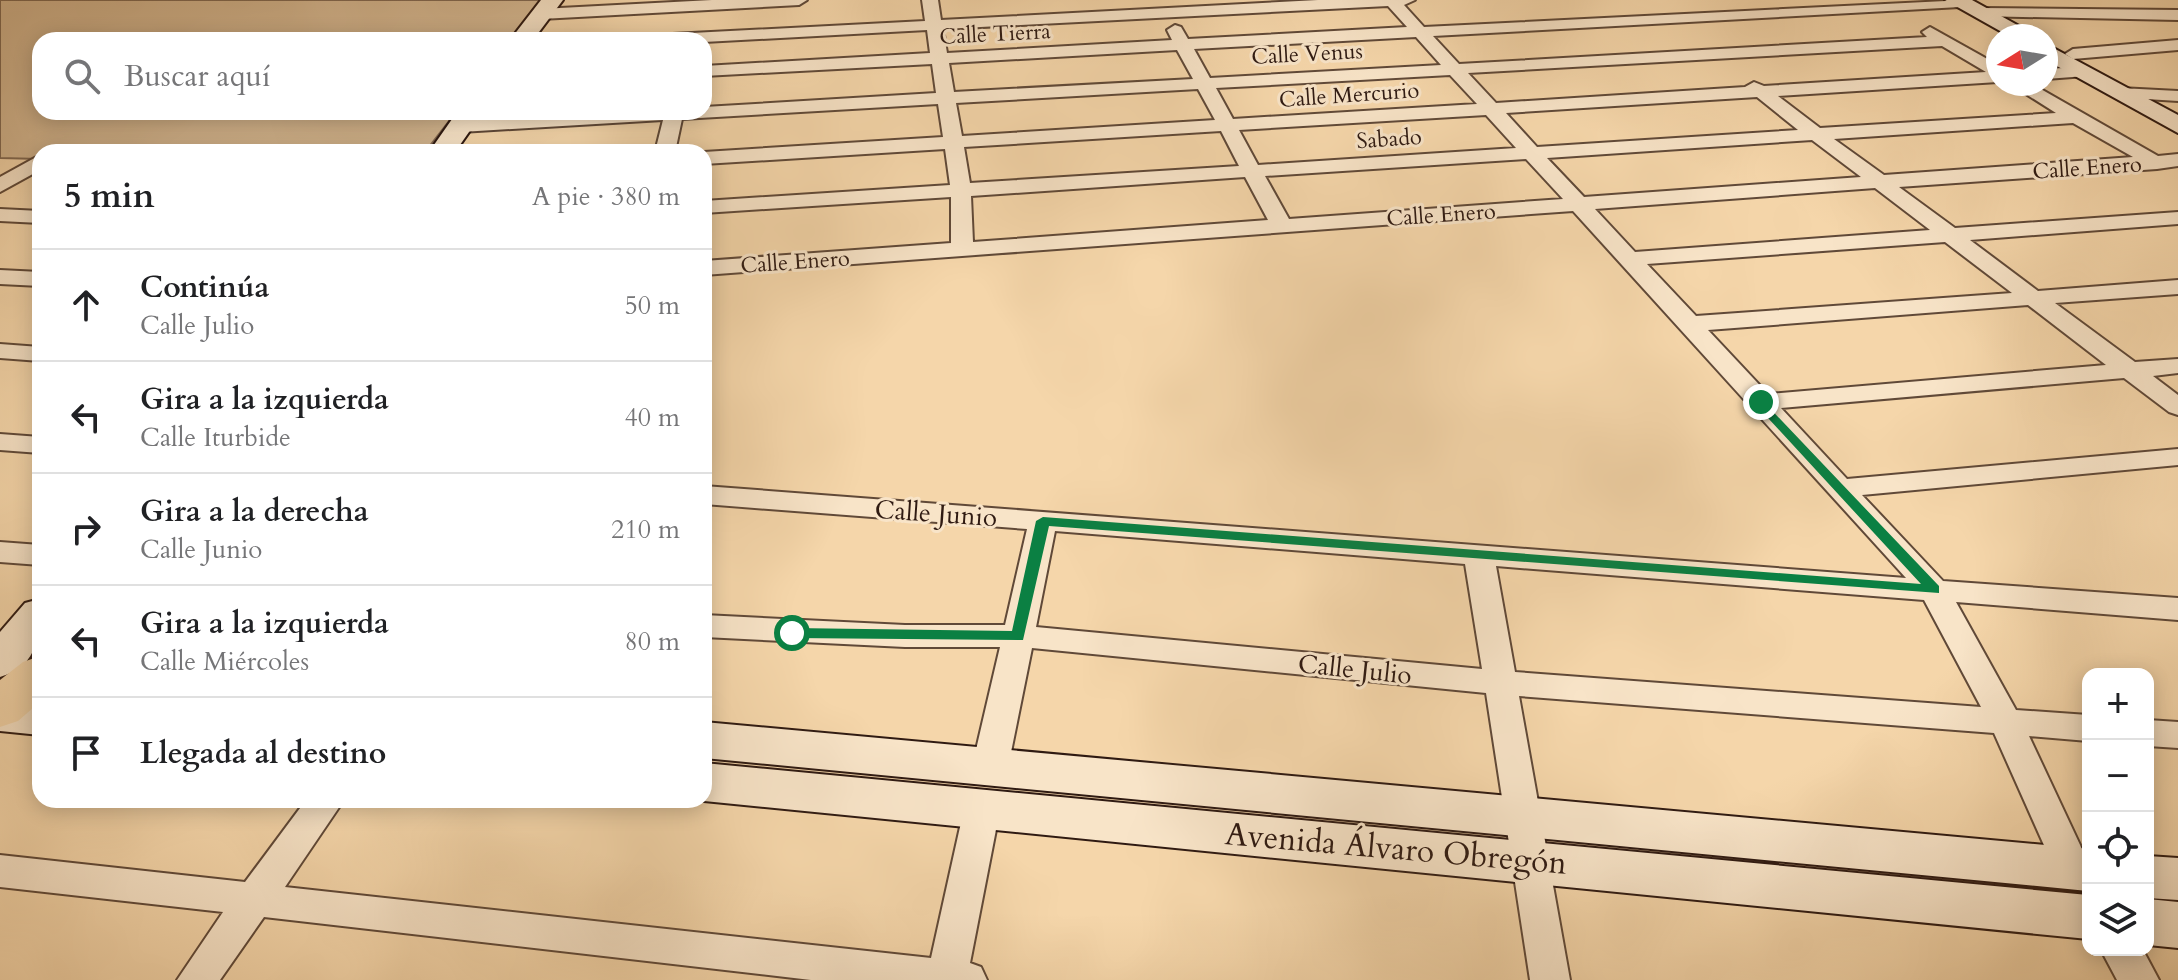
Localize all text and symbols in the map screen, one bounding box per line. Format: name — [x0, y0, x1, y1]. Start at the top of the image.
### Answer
street label: Calle Tierra — [939, 16, 1052, 52]
north arrow — [1986, 24, 2058, 96]
search box — [32, 32, 712, 120]
street label: Calle Venus — [1251, 36, 1364, 72]
icon: search — [60, 54, 104, 98]
text: Buscar aquí — [124, 56, 270, 97]
street label: Calle Mercurio — [1278, 75, 1420, 115]
street label: Sabado — [1355, 122, 1423, 156]
street label: Calle Enero — [2031, 149, 2143, 187]
text: 5 min — [64, 173, 155, 219]
text: A pie · 380 m — [532, 179, 680, 214]
street label: Calle Enero — [1385, 196, 1497, 234]
street label: Calle Enero — [739, 243, 851, 281]
text: Continúa — [140, 267, 270, 308]
icon: ahead — [64, 283, 108, 327]
text: 50 m — [624, 288, 680, 323]
text: Calle Julio — [140, 308, 254, 343]
text: Gira a la izquierda — [140, 379, 389, 420]
route end — [1743, 384, 1779, 420]
icon: left — [64, 395, 108, 439]
text: 40 m — [624, 400, 680, 435]
text: Calle Iturbide — [140, 420, 291, 455]
text: Gira a la derecha — [140, 491, 369, 532]
street label: Calle Junio — [874, 492, 998, 535]
icon: right — [64, 507, 108, 551]
text: 210 m — [611, 512, 680, 547]
text: Calle Junio — [140, 532, 262, 567]
text: Gira a la izquierda — [140, 603, 389, 644]
route start — [774, 615, 810, 651]
icon: left — [64, 619, 108, 663]
text: 80 m — [624, 624, 680, 659]
text: Calle Miércoles — [140, 644, 309, 679]
street label: Calle Julio — [1296, 646, 1414, 693]
map controls — [2082, 668, 2154, 956]
button: + — [2082, 668, 2154, 740]
icon: arrive — [64, 731, 108, 775]
text: Llegada al destino — [140, 733, 386, 774]
button: − — [2082, 740, 2154, 812]
street label: Avenida Álvaro Obregón — [1223, 812, 1569, 886]
button: locate — [2082, 812, 2154, 884]
button: layers — [2082, 884, 2154, 956]

